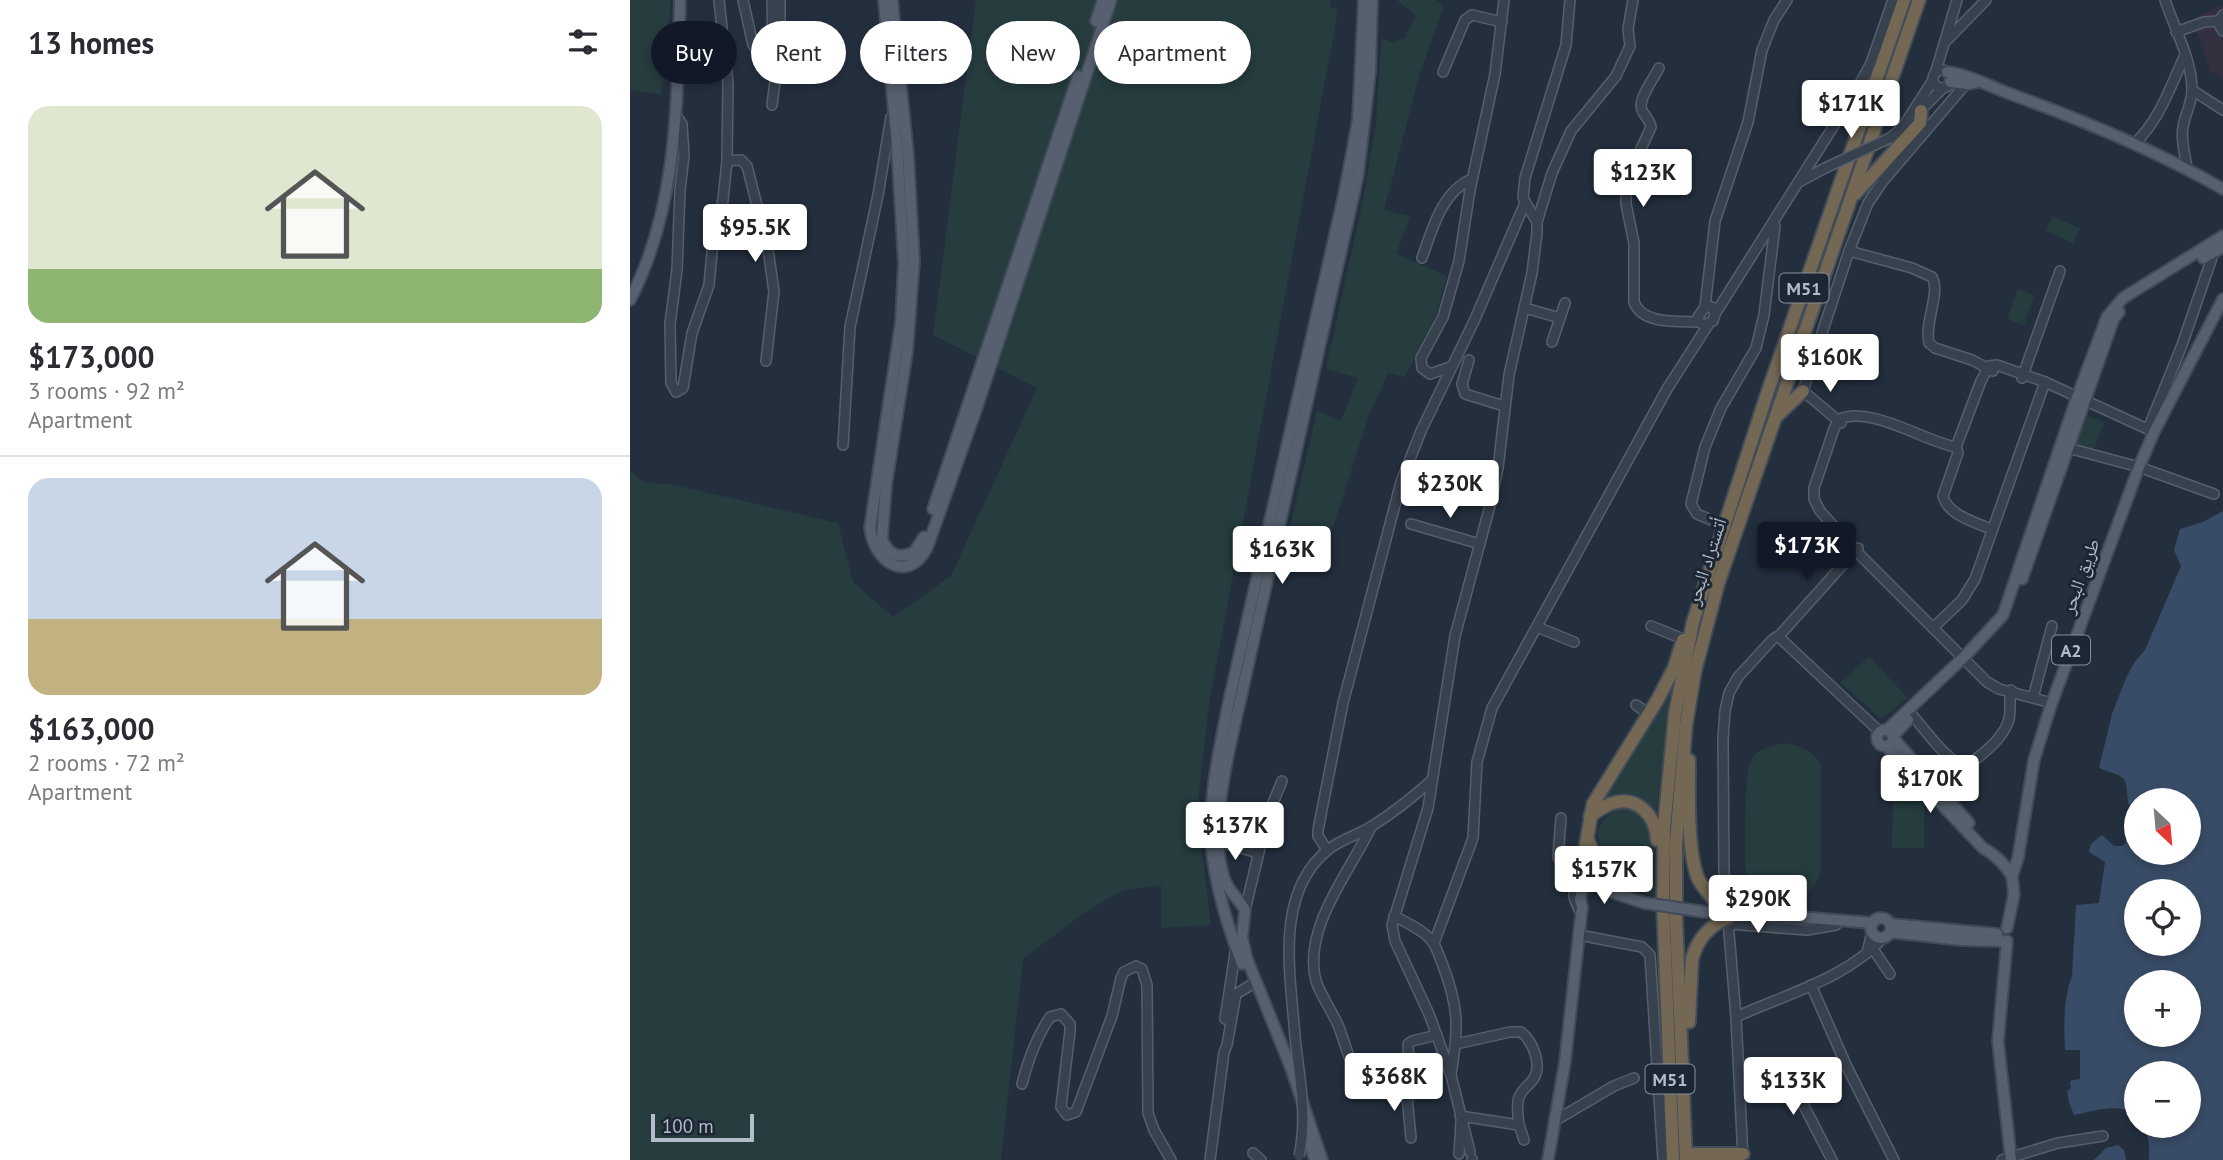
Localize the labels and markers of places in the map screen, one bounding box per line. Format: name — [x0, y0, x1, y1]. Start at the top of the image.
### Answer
pin: $171K — [1802, 80, 1900, 140]
pin: $123K — [1594, 150, 1692, 209]
pin: $95.5K — [698, 204, 812, 264]
pin: $160K — [1781, 334, 1879, 394]
pin: $230K — [1401, 461, 1499, 520]
pin: $173K — [1758, 522, 1856, 582]
pin: $163K — [1233, 526, 1331, 586]
pin: $170K — [1881, 756, 1979, 815]
pin: $137K — [1186, 802, 1284, 862]
pin: $157K — [1555, 846, 1653, 906]
pin: $290K — [1709, 876, 1807, 935]
pin: $368K — [1345, 1054, 1443, 1113]
pin: $133K — [1744, 1058, 1842, 1117]

